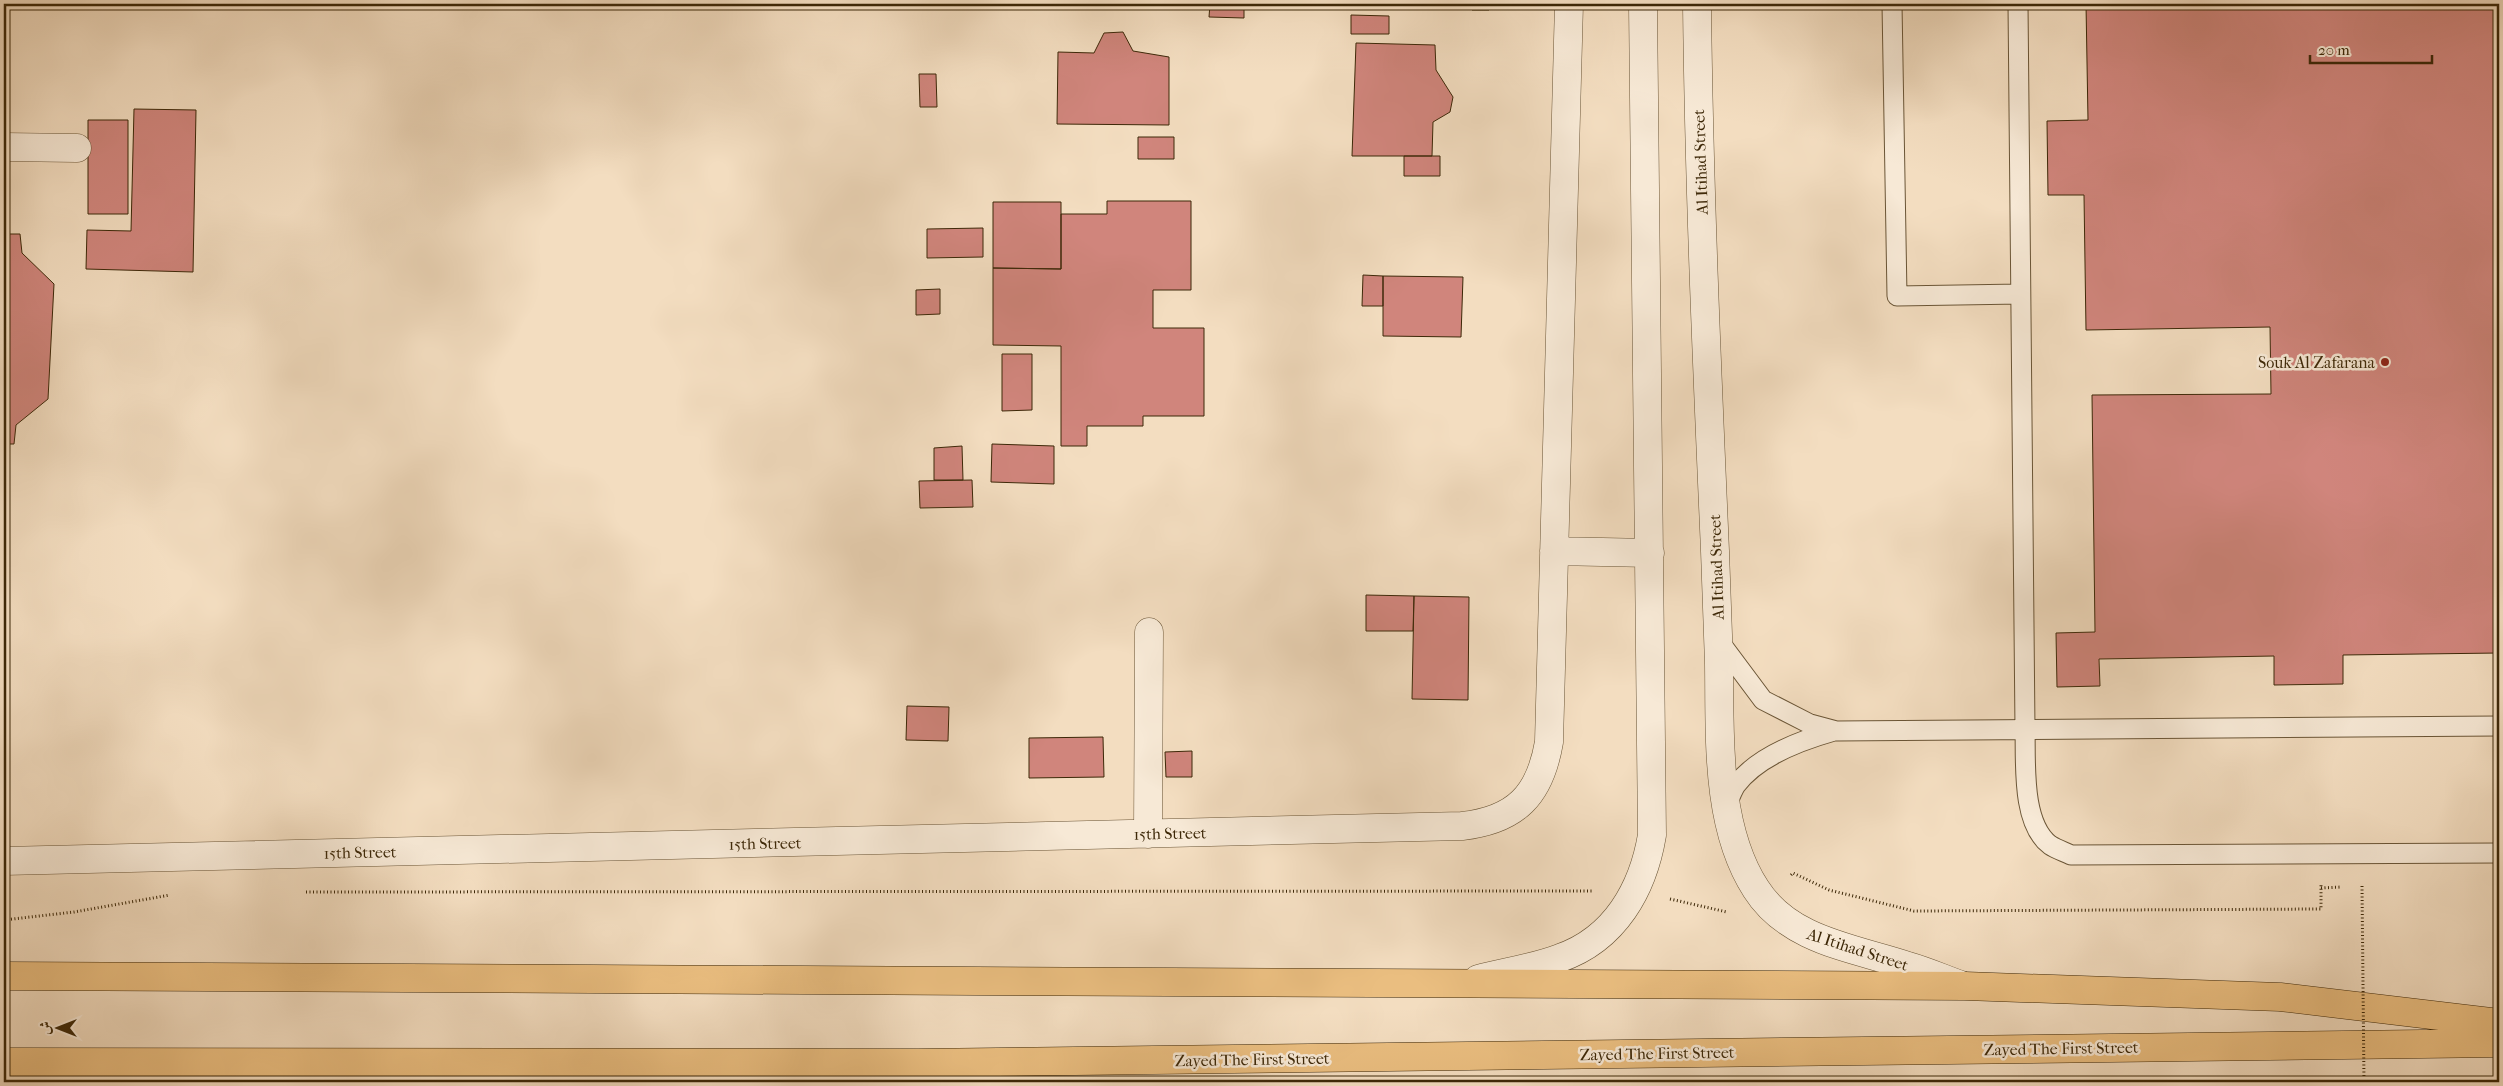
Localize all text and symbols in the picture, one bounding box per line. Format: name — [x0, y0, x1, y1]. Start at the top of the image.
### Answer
scale bar — [2310, 32, 2433, 64]
text: 20 m — [2318, 41, 2350, 59]
street label: Al Itihad Street — [1689, 109, 1712, 216]
place label: Souk Al Zafarana — [2258, 353, 2376, 372]
marker: Souk Al Zafarana — [2379, 356, 2391, 368]
street label: Al Itihad Street — [1705, 514, 1728, 621]
street label: 15th Street — [1133, 823, 1207, 844]
street label: 15th Street — [728, 833, 802, 854]
street label: 15th Street — [323, 842, 397, 863]
street label: Al Itihad Street — [1804, 924, 1911, 975]
north arrow — [32, 1004, 82, 1054]
text: ش — [37, 1021, 54, 1035]
street label: Zayed The First Street — [1983, 1038, 2139, 1059]
street label: Zayed The First Street — [1579, 1043, 1735, 1064]
street label: Zayed The First Street — [1174, 1049, 1330, 1070]

